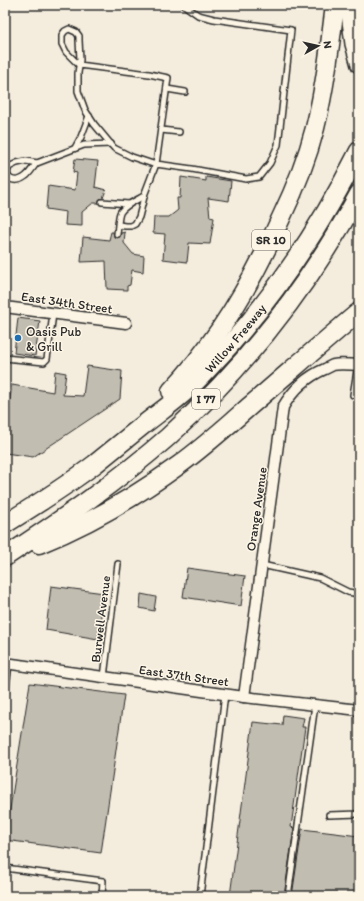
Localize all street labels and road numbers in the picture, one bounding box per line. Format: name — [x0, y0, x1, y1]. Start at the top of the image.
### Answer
road number: SR 10 — [252, 230, 290, 250]
street label: East 34th Street — [20, 289, 114, 316]
street label: Willow Freeway — [202, 301, 269, 376]
road number: I 77 — [192, 389, 220, 409]
street label: Orange Avenue — [243, 466, 270, 552]
street label: Burwell Avenue — [88, 575, 113, 663]
street label: East 37th Street — [138, 662, 230, 689]

